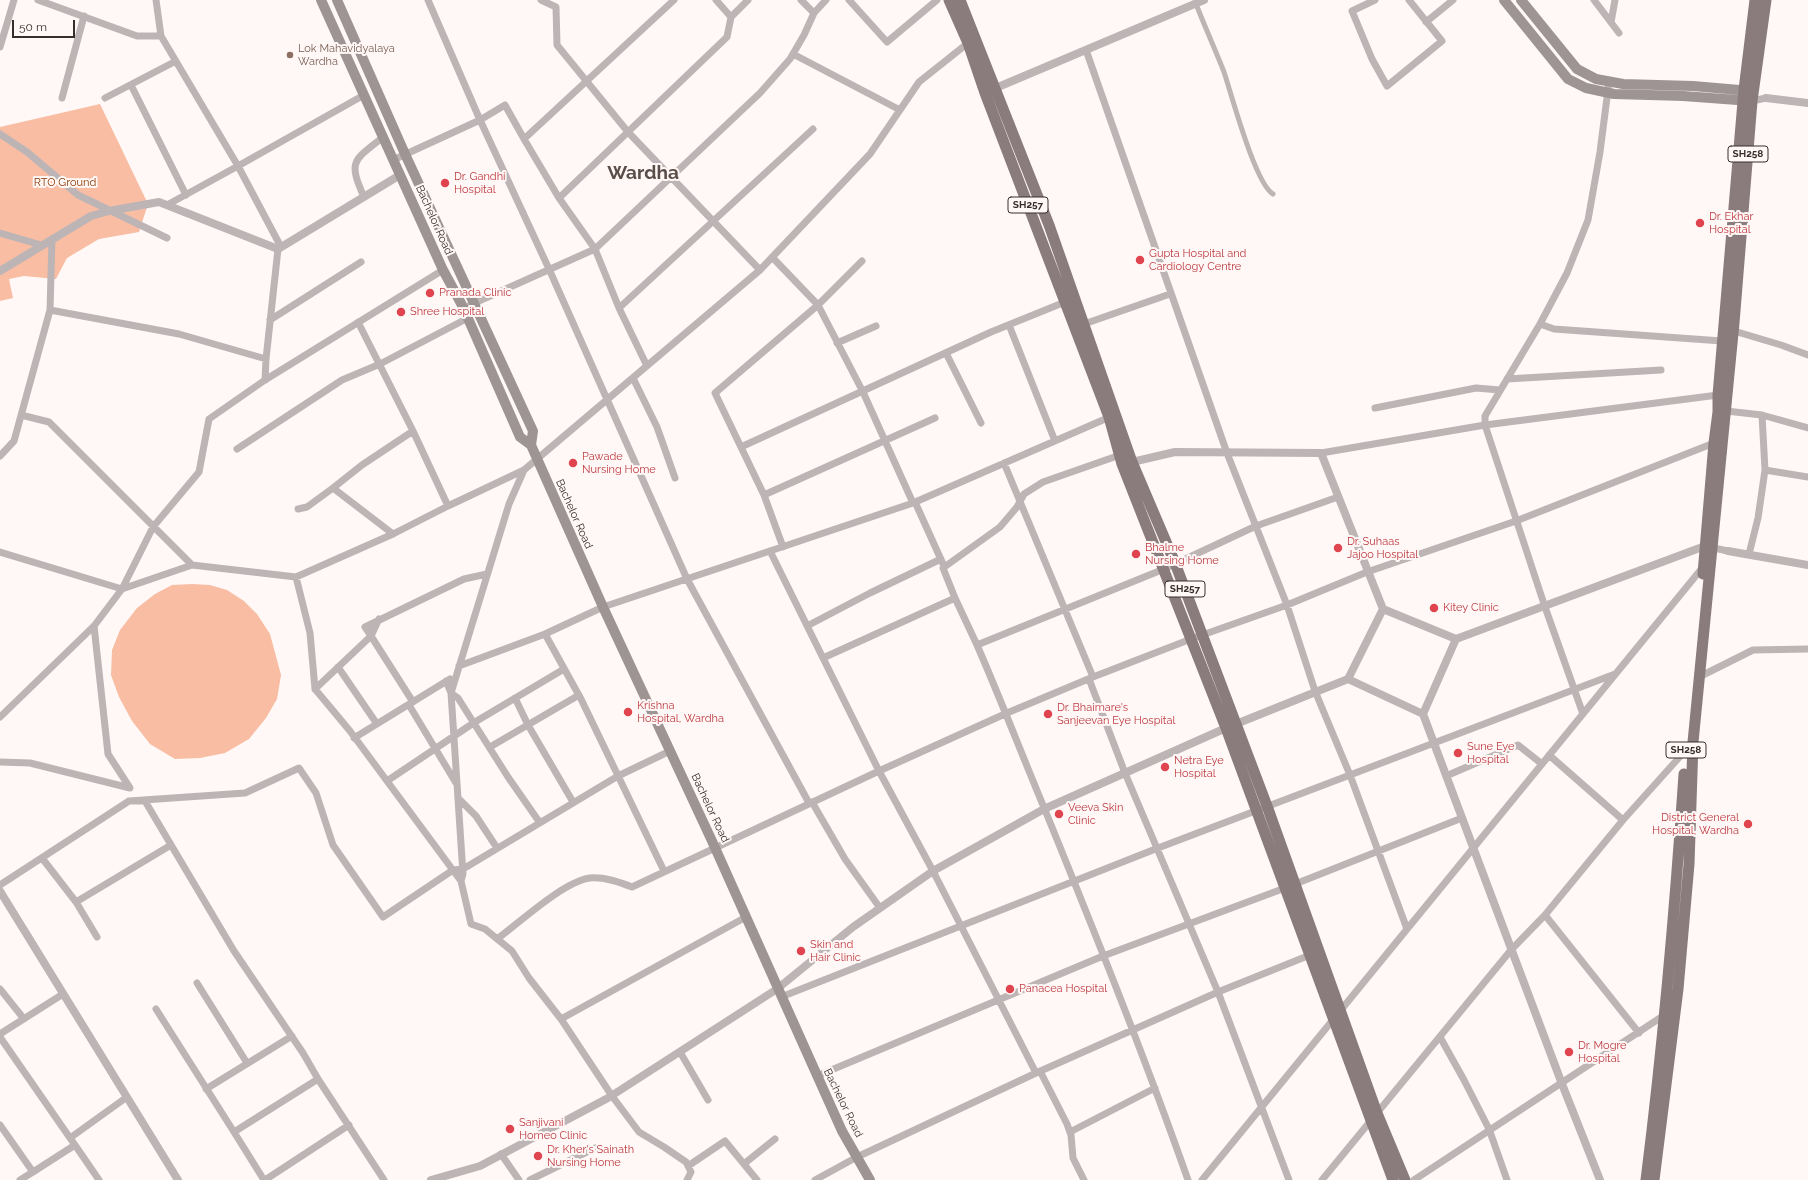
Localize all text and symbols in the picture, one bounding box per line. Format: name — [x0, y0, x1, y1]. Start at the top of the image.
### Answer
scale bar — [14, 12, 77, 38]
text: 50 m — [19, 20, 47, 34]
place label: Lok Mahavidyalaya Wardha — [298, 42, 395, 68]
marker: Lok Mahavidyalaya Wardha — [285, 50, 295, 60]
road number: SH258 — [1728, 146, 1768, 162]
district label: Wardha — [607, 162, 679, 184]
place label: Dr. Gandhi Hospital — [454, 170, 505, 196]
park label: RTO Ground — [34, 176, 96, 190]
marker: Dr. Gandhi Hospital — [439, 177, 451, 189]
street label: Bachelor Road — [413, 183, 455, 257]
road number: SH257 — [1008, 197, 1048, 213]
place label: Dr. Ekhar Hospital — [1709, 210, 1753, 236]
marker: Dr. Ekhar Hospital — [1694, 217, 1706, 229]
place label: Gupta Hospital and Cardiology Centre — [1149, 247, 1246, 273]
marker: Gupta Hospital and Cardiology Centre — [1134, 254, 1146, 266]
place label: Pranada Clinic — [439, 286, 512, 300]
marker: Pranada Clinic — [424, 287, 436, 299]
place label: Shree Hospital — [410, 305, 484, 319]
marker: Shree Hospital — [395, 306, 407, 318]
place label: Pawade Nursing Home — [582, 450, 656, 476]
marker: Pawade Nursing Home — [567, 457, 579, 469]
street label: Bachelor Road — [553, 477, 595, 551]
place label: Dr. Suhaas Jajoo Hospital — [1347, 535, 1418, 561]
place label: Bhalme Nursing Home — [1145, 541, 1219, 567]
marker: Dr. Suhaas Jajoo Hospital — [1332, 542, 1344, 554]
marker: Bhalme Nursing Home — [1130, 548, 1142, 560]
road number: SH257 — [1165, 581, 1205, 597]
place label: Kitey Clinic — [1443, 601, 1499, 615]
marker: Kitey Clinic — [1428, 602, 1440, 614]
place label: Krishna Hospital, Wardha — [637, 699, 724, 725]
place label: Dr. Bhaimare's Sanjeevan Eye Hospital — [1057, 701, 1175, 727]
marker: Krishna Hospital, Wardha — [622, 706, 634, 718]
marker: Dr. Bhaimare's Sanjeevan Eye Hospital — [1042, 708, 1054, 720]
place label: Sune Eye Hospital — [1467, 740, 1515, 766]
road number: SH258 — [1666, 742, 1706, 758]
marker: Sune Eye Hospital — [1452, 747, 1464, 759]
place label: Netra Eye Hospital — [1174, 754, 1224, 780]
marker: Netra Eye Hospital — [1159, 761, 1171, 773]
street label: Bachelor Road — [688, 771, 732, 845]
place label: Veeva Skin Clinic — [1068, 801, 1123, 827]
marker: Veeva Skin Clinic — [1053, 808, 1065, 820]
place label: District General Hospital, Wardha — [1652, 811, 1739, 837]
marker: District General Hospital, Wardha — [1742, 818, 1754, 830]
place label: Skin and Hair Clinic — [810, 938, 861, 964]
marker: Skin and Hair Clinic — [795, 945, 807, 957]
place label: Panacea Hospital — [1019, 982, 1107, 996]
marker: Panacea Hospital — [1004, 983, 1016, 995]
place label: Dr. Mogre Hospital — [1578, 1039, 1627, 1065]
marker: Dr. Mogre Hospital — [1563, 1046, 1575, 1058]
street label: Bachelor Road — [821, 1066, 865, 1140]
place label: Sanjivani Homeo Clinic — [519, 1116, 587, 1142]
marker: Sanjivani Homeo Clinic — [504, 1123, 516, 1135]
place label: Dr. Kher's Sainath Nursing Home — [547, 1143, 634, 1169]
marker: Dr. Kher's Sainath Nursing Home — [532, 1150, 544, 1162]

